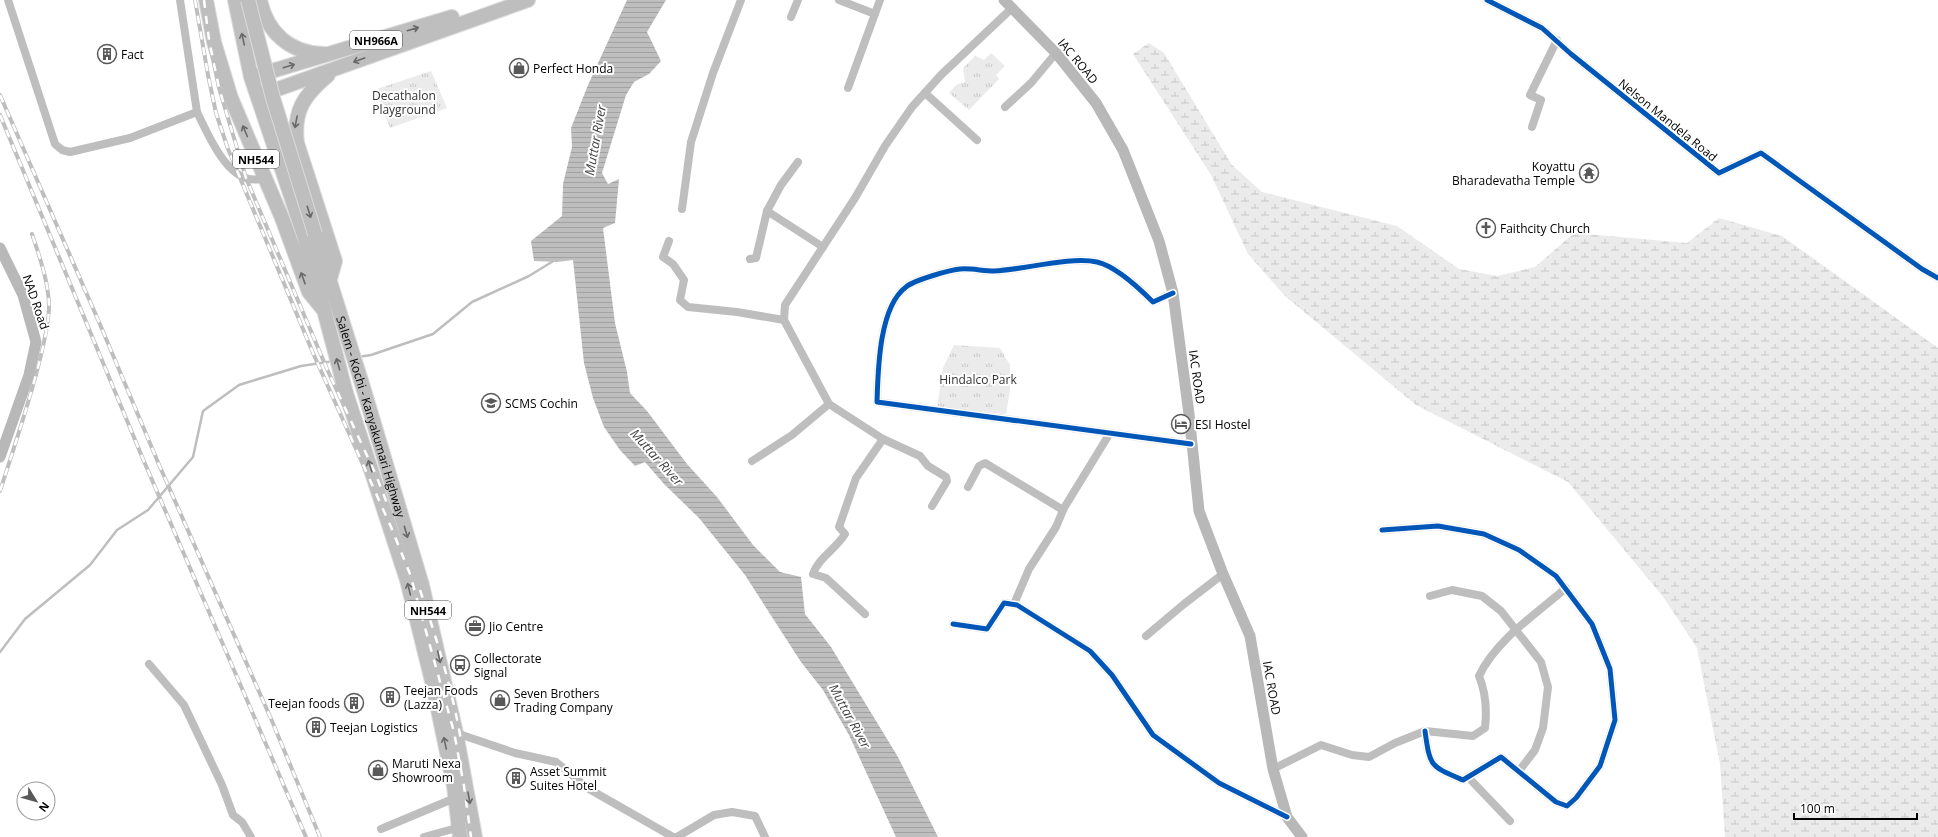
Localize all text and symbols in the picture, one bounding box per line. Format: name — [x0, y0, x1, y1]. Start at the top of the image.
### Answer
one-way arrow — [407, 25, 420, 32]
road number: NH966A — [350, 31, 402, 49]
one-way arrow — [238, 33, 246, 46]
street label: IAC ROAD — [1054, 35, 1102, 87]
building icon: Fact — [96, 43, 118, 65]
place label: Fact — [121, 46, 144, 63]
one-way arrow — [354, 57, 366, 65]
shop icon: Perfect Honda — [508, 57, 530, 79]
place label: Perfect Honda — [533, 60, 613, 77]
one-way arrow — [282, 62, 295, 69]
street label: Nelson Mandela Road — [1615, 75, 1721, 165]
park label: Decathalon Playground — [372, 87, 436, 118]
water label: Muttar River — [580, 103, 610, 177]
one-way arrow — [292, 115, 300, 128]
one-way arrow — [241, 125, 248, 137]
road number: NH544 — [233, 150, 279, 168]
place label: Koyattu Bharadevatha Temple — [1452, 158, 1575, 189]
temple icon: Koyattu Bharadevatha Temple — [1578, 162, 1600, 184]
one-way arrow — [306, 206, 313, 219]
church icon: Faithcity Church — [1475, 217, 1497, 239]
place label: Faithcity Church — [1500, 220, 1590, 237]
street label: NAD Road — [19, 272, 53, 332]
one-way arrow — [299, 272, 307, 284]
street label: Salem - Kochi - Kanyakumari Highway — [333, 314, 410, 520]
street label: IAC ROAD — [1185, 349, 1209, 405]
one-way arrow — [334, 358, 341, 371]
park label: Hindalco Park — [939, 371, 1017, 388]
school or university icon: SCMS Cochin — [480, 392, 502, 414]
place label: SCMS Cochin — [505, 395, 578, 412]
hotel icon: ESI Hostel — [1170, 413, 1192, 435]
place label: ESI Hostel — [1195, 416, 1251, 433]
water label: Muttar River — [627, 425, 688, 490]
one-way arrow — [366, 459, 373, 472]
one-way arrow — [403, 525, 410, 538]
one-way arrow — [405, 583, 413, 596]
road number: NH544 — [405, 601, 451, 619]
office icon: Jio Centre — [464, 615, 486, 637]
place label: Jio Centre — [488, 618, 543, 635]
place label: Collectorate Signal — [474, 650, 542, 681]
one-way arrow — [435, 651, 443, 664]
bus stop icon: Collectorate Signal — [449, 654, 471, 676]
street label: IAC ROAD — [1259, 660, 1285, 716]
water label: Muttar River — [825, 681, 876, 752]
place label: Teejan Foods (Lazza) — [404, 682, 478, 713]
place label: Seven Brothers Trading Company — [514, 685, 614, 716]
building icon: Teejan Foods (Lazza) — [379, 686, 401, 708]
shop icon: Seven Brothers Trading Company — [489, 689, 511, 711]
building icon: Teejan foods — [343, 692, 365, 714]
place label: Teejan foods — [268, 695, 340, 712]
building icon: Teejan Logistics — [305, 716, 327, 738]
place label: Teejan Logistics — [330, 719, 418, 736]
one-way arrow — [440, 737, 448, 750]
place label: Maruti Nexa Showroom — [392, 755, 461, 786]
shop icon: Maruti Nexa Showroom — [367, 759, 389, 781]
place label: Asset Summit Suites Hotel — [530, 763, 607, 794]
building icon: Asset Summit Suites Hotel — [505, 767, 527, 789]
north arrow — [16, 781, 56, 821]
one-way arrow — [465, 791, 473, 804]
scale bar — [1794, 795, 1917, 821]
text: N — [36, 799, 53, 815]
text: 100 m — [1800, 800, 1835, 817]

